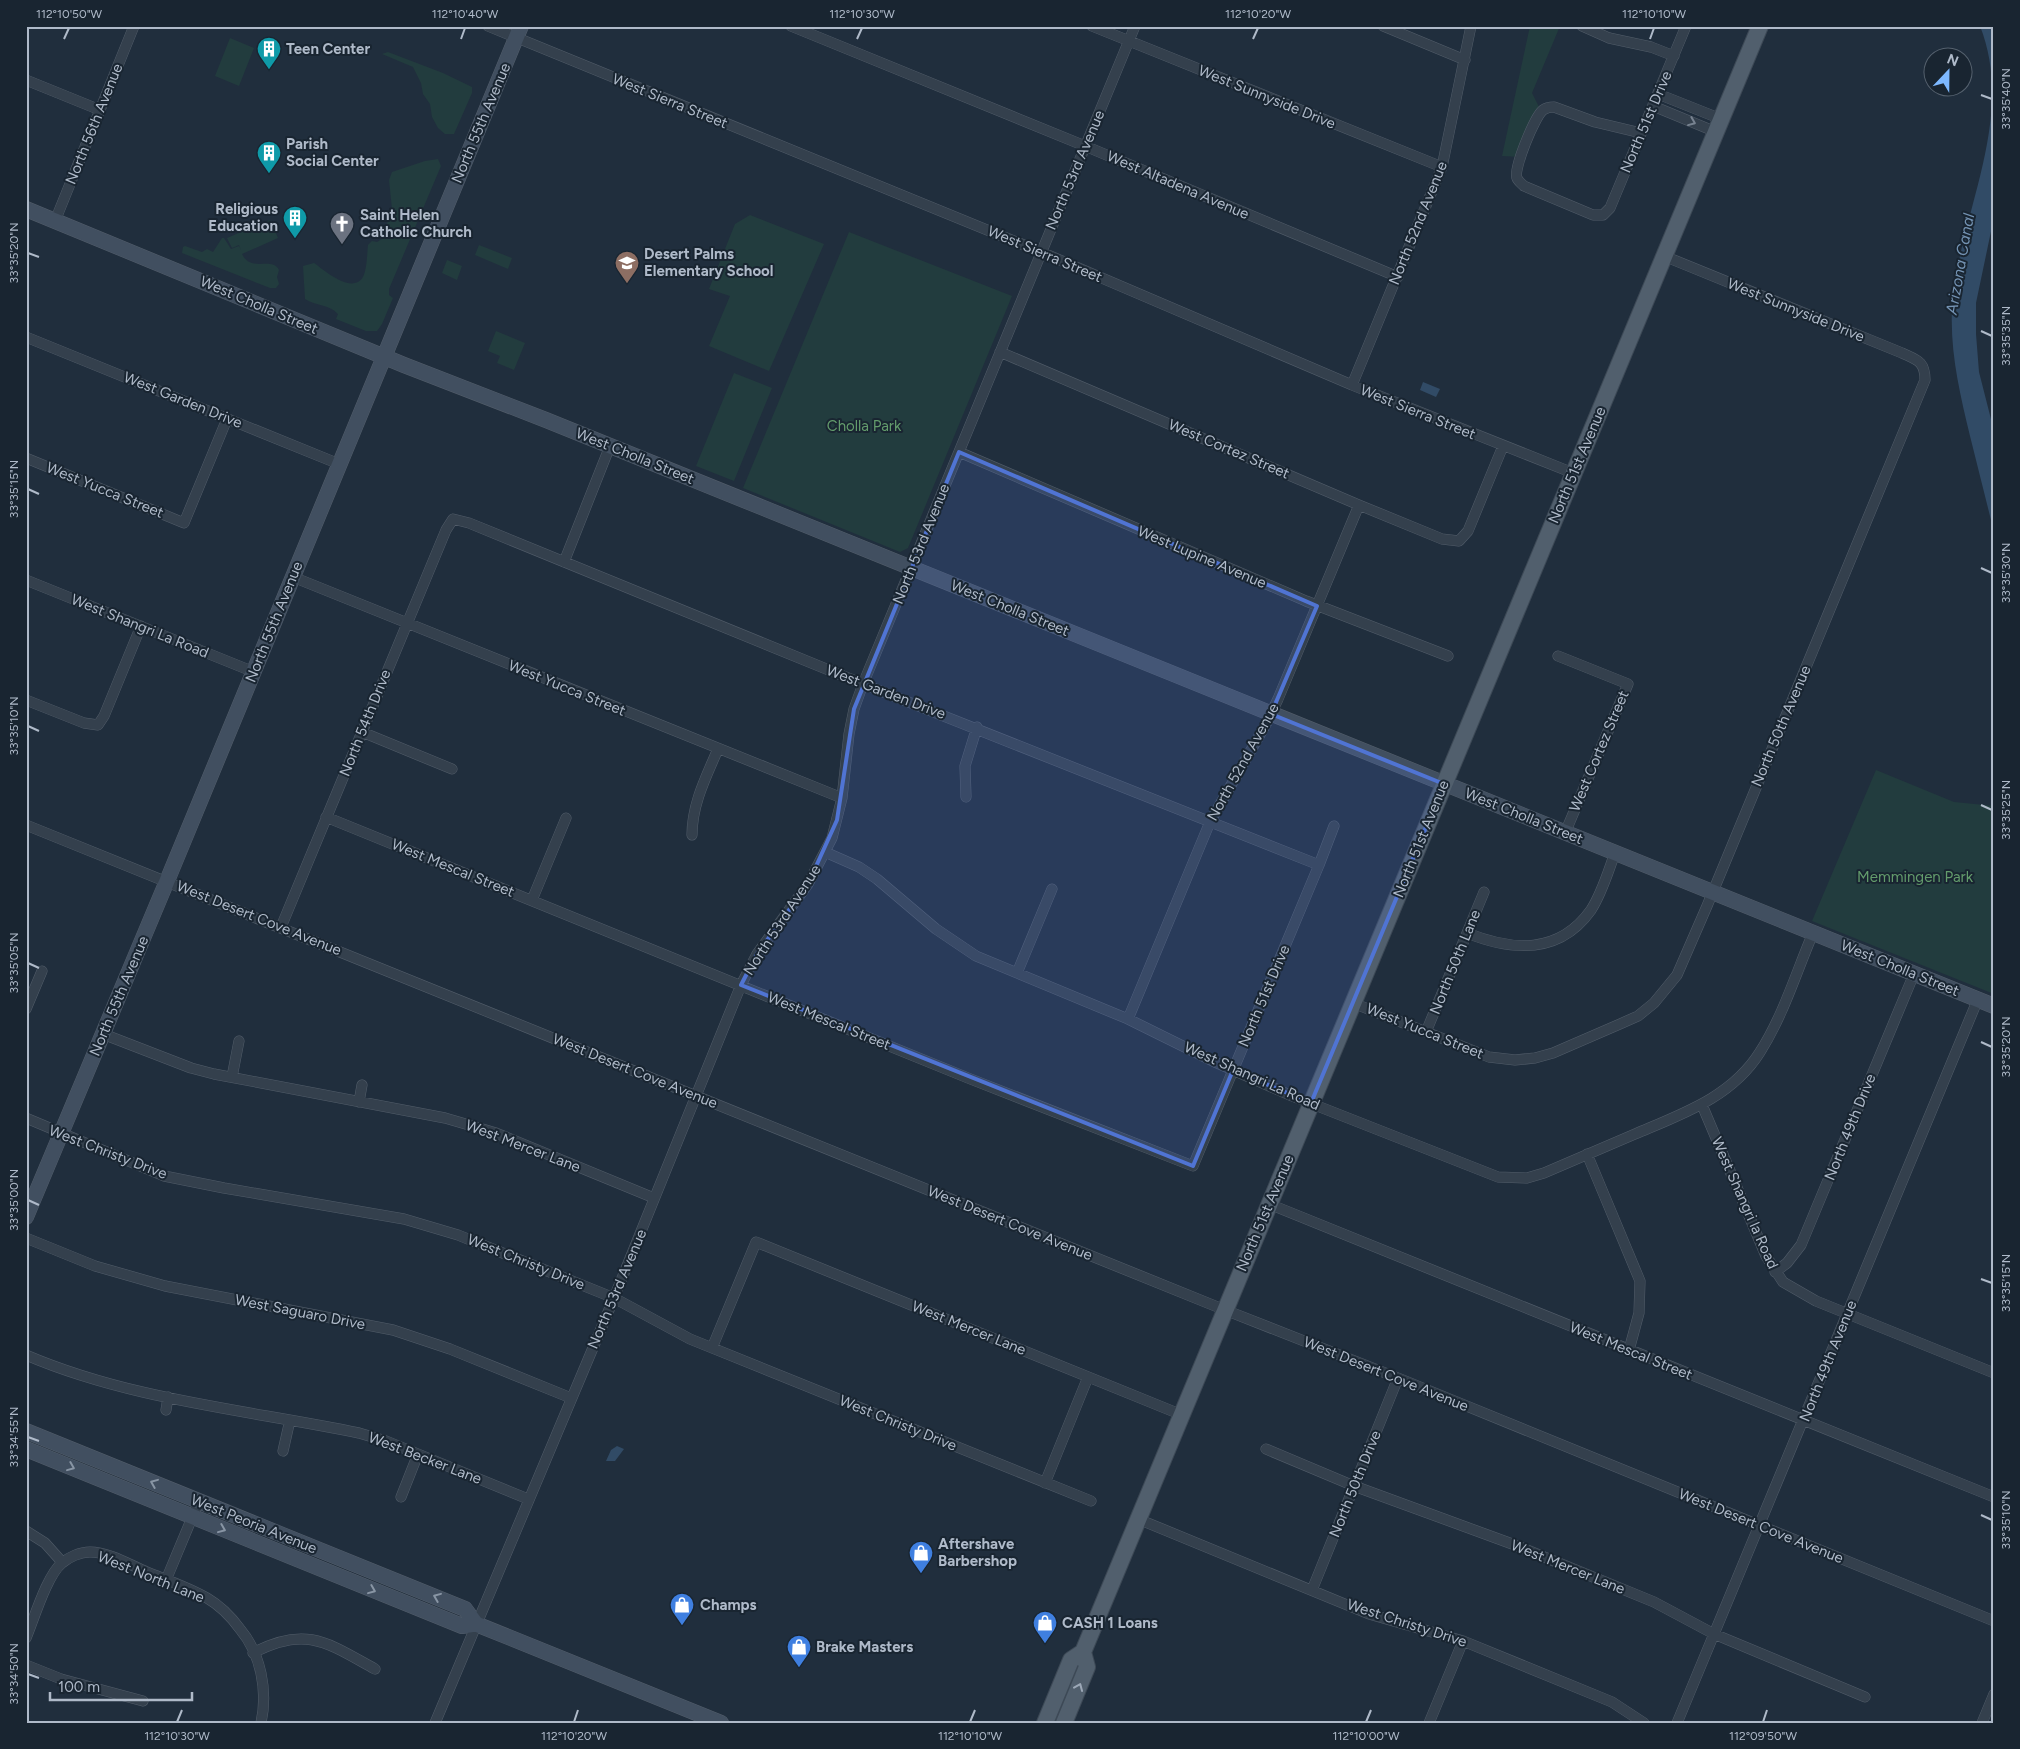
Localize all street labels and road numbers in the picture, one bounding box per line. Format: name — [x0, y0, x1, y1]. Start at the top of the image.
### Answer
street label: North 55th Avenue — [448, 60, 514, 186]
street label: North 56th Avenue — [62, 61, 126, 187]
street label: West Sunnyside Drive — [1196, 61, 1338, 133]
street label: North 51st Drive — [1616, 68, 1676, 176]
street label: West Sierra Street — [610, 70, 731, 132]
street label: North 53rd Avenue — [1042, 107, 1108, 233]
street label: West Altadena Avenue — [1104, 147, 1252, 223]
street label: North 52nd Avenue — [1385, 159, 1451, 287]
street label: West Sierra Street — [985, 222, 1105, 286]
street label: West Cholla Street — [197, 272, 321, 338]
street label: West Sunnyside Drive — [1725, 274, 1867, 346]
street label: West Garden Drive — [121, 368, 245, 432]
street label: West Sierra Street — [1358, 381, 1479, 443]
street label: North 51st Avenue — [1544, 404, 1610, 526]
street label: West Cortez Street — [1166, 415, 1293, 483]
street label: West Cholla Street — [573, 424, 697, 488]
street label: West Yucca Street — [44, 458, 167, 522]
street label: North 53rd Avenue — [889, 481, 953, 607]
street label: West Lupine Avenue — [1135, 522, 1269, 592]
street label: North 55th Avenue — [242, 559, 306, 685]
street label: West Cholla Street — [948, 576, 1072, 640]
street label: West Shangri La Road — [69, 590, 211, 662]
street label: West Yucca Street — [506, 656, 629, 720]
street label: West Garden Drive — [824, 661, 948, 723]
street label: North 50th Avenue — [1747, 663, 1815, 789]
street label: North 54th Drive — [335, 667, 395, 779]
street label: West Cortez Street — [1565, 687, 1633, 814]
street label: North 52nd Avenue — [1203, 700, 1283, 824]
street label: North 51st Avenue — [1389, 778, 1453, 900]
street label: West Cholla Street — [1462, 784, 1586, 848]
street label: West Mescal Street — [389, 835, 517, 901]
street label: North 53rd Avenue — [740, 861, 824, 979]
street label: West Desert Cove Avenue — [174, 877, 344, 959]
street label: North 50th Lane — [1426, 907, 1484, 1017]
street label: North 55th Avenue — [86, 933, 152, 1059]
street label: West Cholla Street — [1838, 936, 1962, 1000]
street label: North 51st Drive — [1234, 942, 1294, 1050]
street label: West Mescal Street — [765, 988, 893, 1054]
street label: West Yucca Street — [1364, 999, 1487, 1063]
street label: West Desert Cove Avenue — [550, 1030, 720, 1112]
street label: West Shangri La Road — [1181, 1038, 1323, 1114]
street label: North 49th Drive — [1820, 1071, 1880, 1183]
street label: West Mercer Lane — [463, 1116, 583, 1176]
street label: West Christy Drive — [46, 1121, 170, 1183]
street label: West Shangri la Road — [1708, 1134, 1782, 1272]
street label: North 51st Avenue — [1232, 1152, 1298, 1274]
street label: West Desert Cove Avenue — [925, 1182, 1095, 1264]
street label: North 53rd Avenue — [584, 1226, 650, 1352]
street label: West Christy Drive — [465, 1230, 587, 1294]
street label: West Saguaro Drive — [233, 1291, 367, 1333]
street label: West Mercer Lane — [909, 1297, 1029, 1359]
street label: North 49th Avenue — [1795, 1298, 1861, 1424]
street label: West Mescal Street — [1567, 1318, 1695, 1384]
street label: West Desert Cove Avenue — [1301, 1333, 1471, 1415]
street label: West Christy Drive — [837, 1391, 959, 1455]
street label: West Becker Lane — [366, 1428, 484, 1488]
street label: North 50th Drive — [1325, 1428, 1385, 1540]
street label: West Desert Cove Avenue — [1676, 1485, 1846, 1567]
street label: West Peoria Avenue — [188, 1490, 320, 1558]
street label: West Mercer Lane — [1508, 1536, 1628, 1598]
street label: West North Lane — [95, 1547, 207, 1607]
street label: West Christy Drive — [1345, 1595, 1469, 1651]

